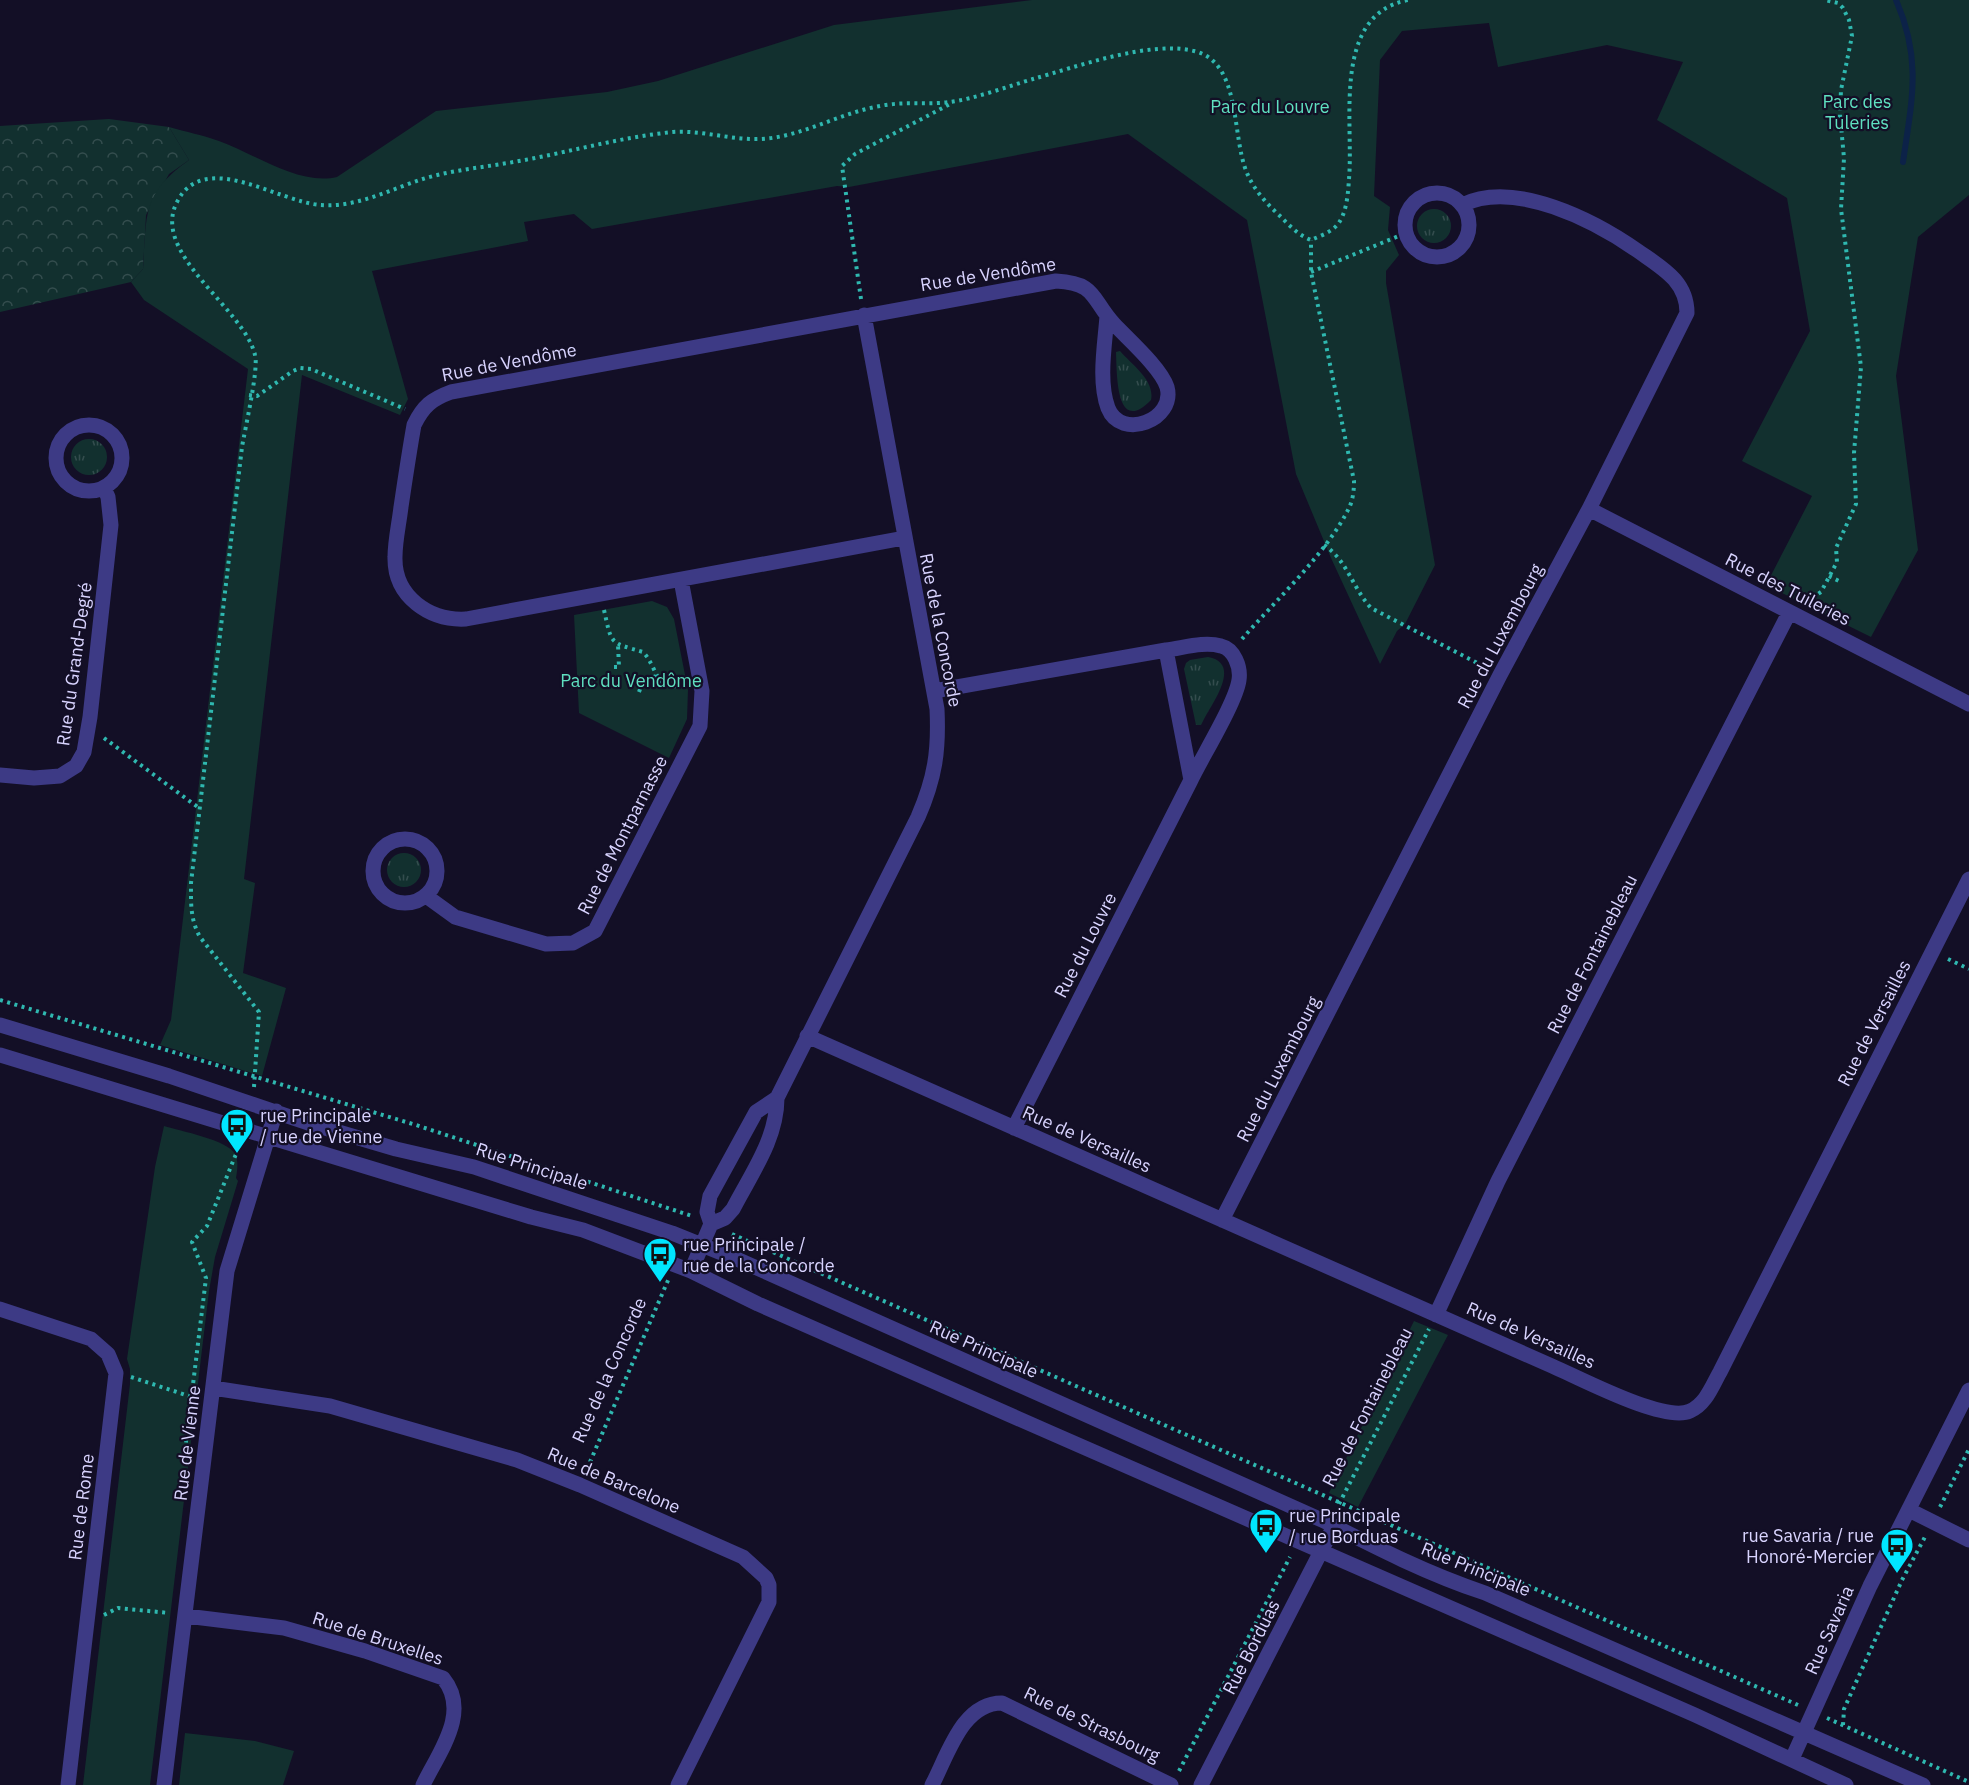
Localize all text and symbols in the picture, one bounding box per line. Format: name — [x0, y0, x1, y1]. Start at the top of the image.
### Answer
park label: Parc des Tuleries — [1822, 90, 1892, 134]
park label: Parc du Louvre — [1210, 95, 1330, 118]
street label: Rue de Vendôme — [918, 252, 1058, 296]
street label: Rue de Vendôme — [440, 338, 579, 386]
street label: Rue des Tuileries — [1721, 547, 1855, 631]
street label: Rue de la Concorde — [915, 551, 967, 709]
street label: Rue du Luxembourg — [1452, 559, 1548, 712]
street label: Rue du Grand-Degré — [51, 581, 97, 747]
park label: Parc du Vendôme — [560, 669, 702, 692]
street label: Rue de Montparnasse — [572, 751, 672, 918]
street label: Rue de Fontainebleau — [1542, 870, 1642, 1038]
street label: Rue du Louvre — [1049, 888, 1121, 1002]
street label: Rue de Versailles — [1832, 956, 1916, 1090]
street label: Rue du Luxembourg — [1231, 992, 1325, 1146]
street label: Rue de Versailles — [1019, 1100, 1155, 1178]
place label: rue Principale / rue de Vienne — [260, 1104, 382, 1148]
bus stop icon: rue Principale / rue de Vienne — [219, 1107, 255, 1154]
street label: Rue Principale — [473, 1137, 591, 1195]
place label: rue Principale / rue de la Concorde — [683, 1233, 835, 1277]
bus stop icon: rue Principale / rue de la Concorde — [642, 1236, 678, 1283]
street label: Rue de la Concorde — [567, 1294, 651, 1446]
street label: Rue de Versailles — [1463, 1296, 1599, 1374]
street label: Rue Principale — [926, 1315, 1042, 1383]
street label: Rue de Fontainebleau — [1317, 1323, 1417, 1491]
street label: Rue de Vienne — [169, 1384, 206, 1502]
street label: Rue de Barcelone — [544, 1442, 684, 1518]
street label: Rue de Rome — [63, 1452, 99, 1562]
place label: rue Principale / rue Borduas — [1289, 1504, 1401, 1548]
bus stop icon: rue Principale / rue Borduas — [1248, 1507, 1284, 1554]
place label: rue Savaria / rue Honoré-Mercier — [1742, 1524, 1874, 1568]
bus stop icon: rue Savaria / rue Honoré-Mercier — [1879, 1527, 1915, 1574]
street label: Rue Principale — [1418, 1537, 1534, 1601]
street label: Rue Savaria — [1799, 1582, 1859, 1678]
street label: Rue Borduas — [1217, 1596, 1285, 1698]
street label: Rue de Bruxelles — [310, 1606, 446, 1670]
street label: Rue de Strasbourg — [1020, 1681, 1164, 1767]

